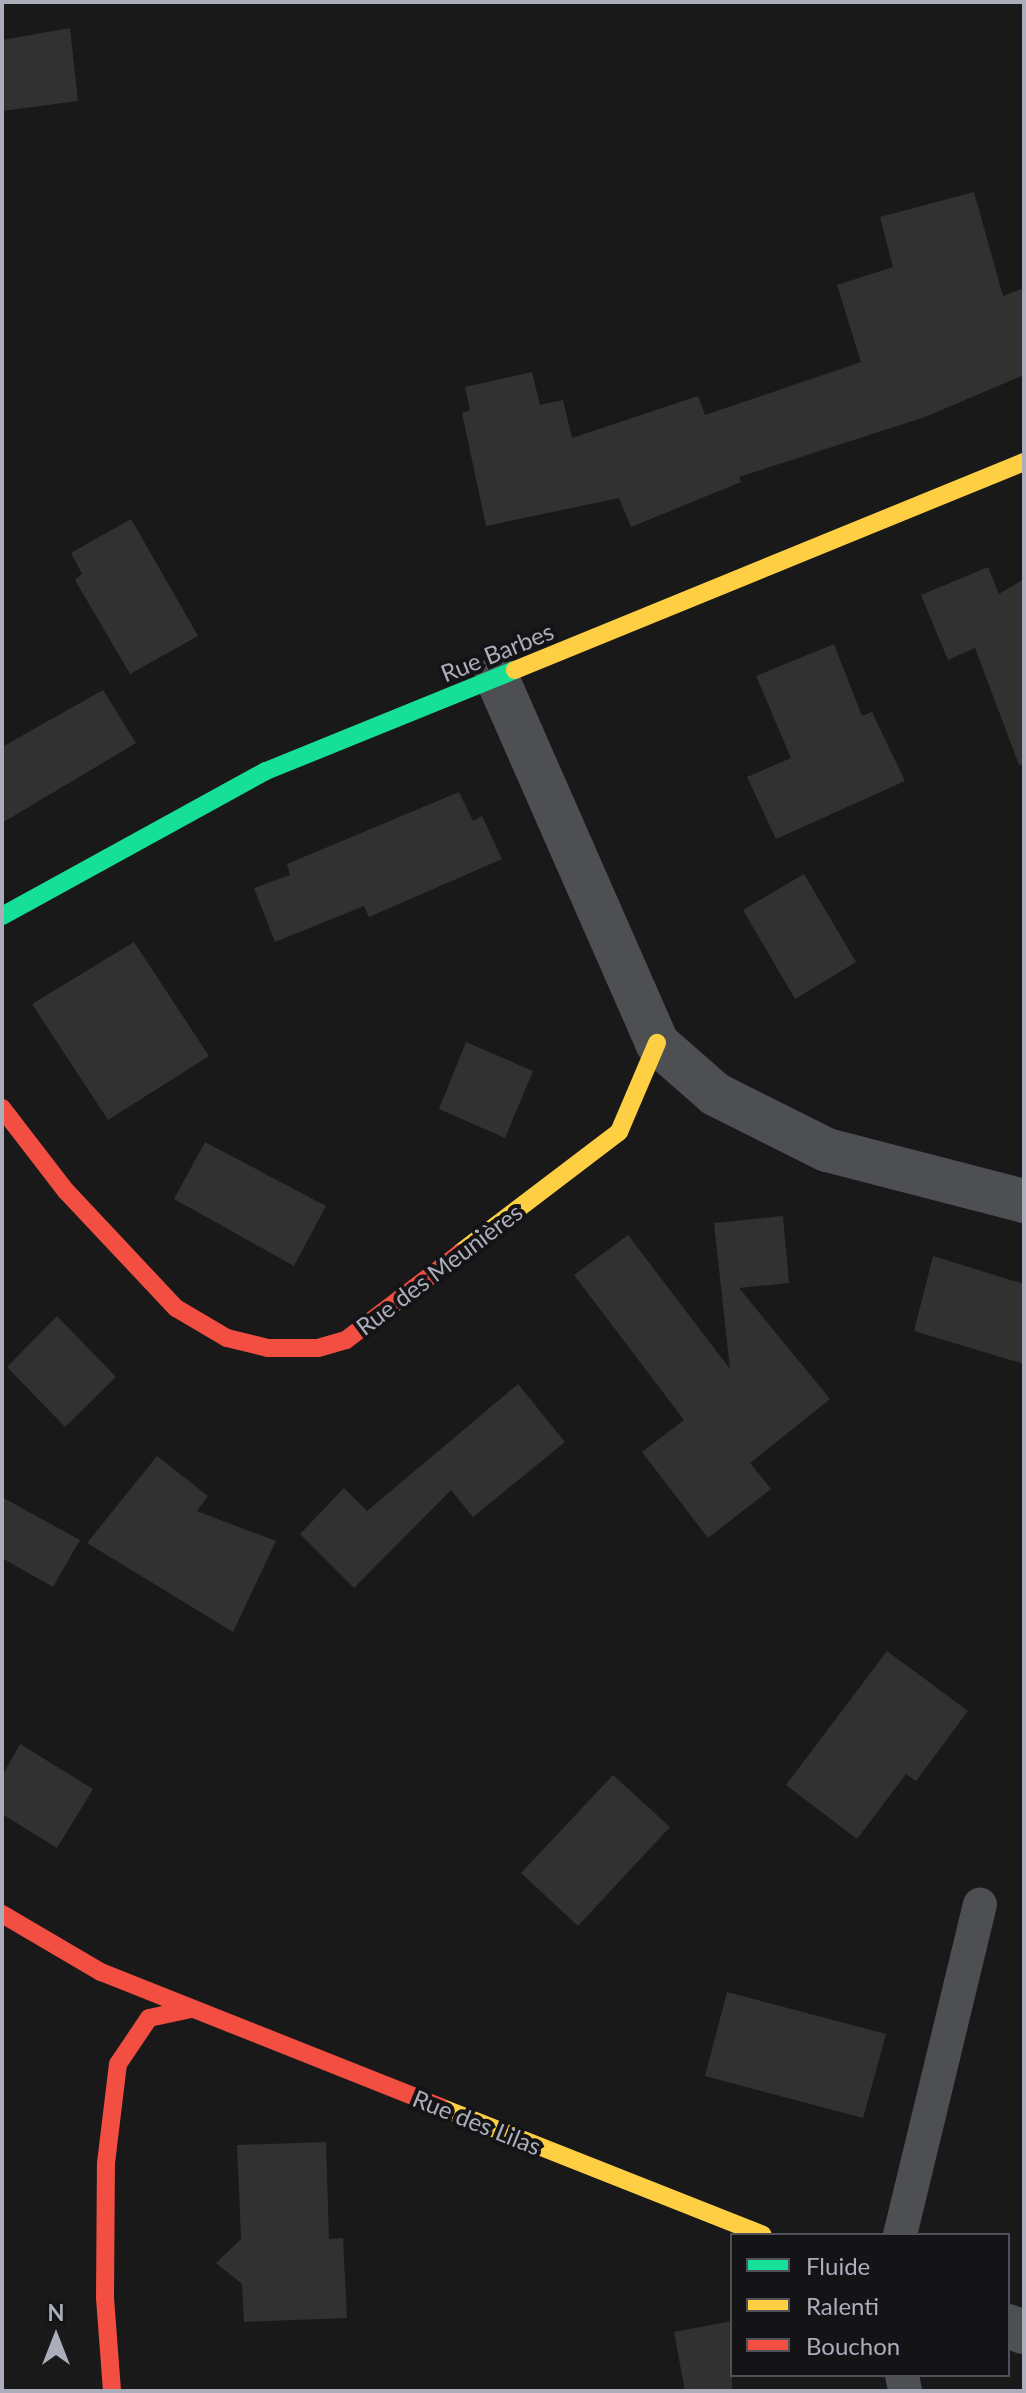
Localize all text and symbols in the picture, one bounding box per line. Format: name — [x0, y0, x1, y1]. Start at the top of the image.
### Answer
street label: Rue Barbes — [436, 616, 558, 688]
street label: Rue des Meunières — [350, 1197, 528, 1341]
street label: Rue des Lilas — [409, 2083, 545, 2161]
legend — [730, 2233, 1010, 2377]
text: Fluide — [806, 2251, 870, 2280]
text: Ralenti — [806, 2291, 879, 2320]
north arrow — [16, 2297, 96, 2377]
text: N — [48, 2299, 64, 2326]
text: Bouchon — [806, 2331, 900, 2360]

